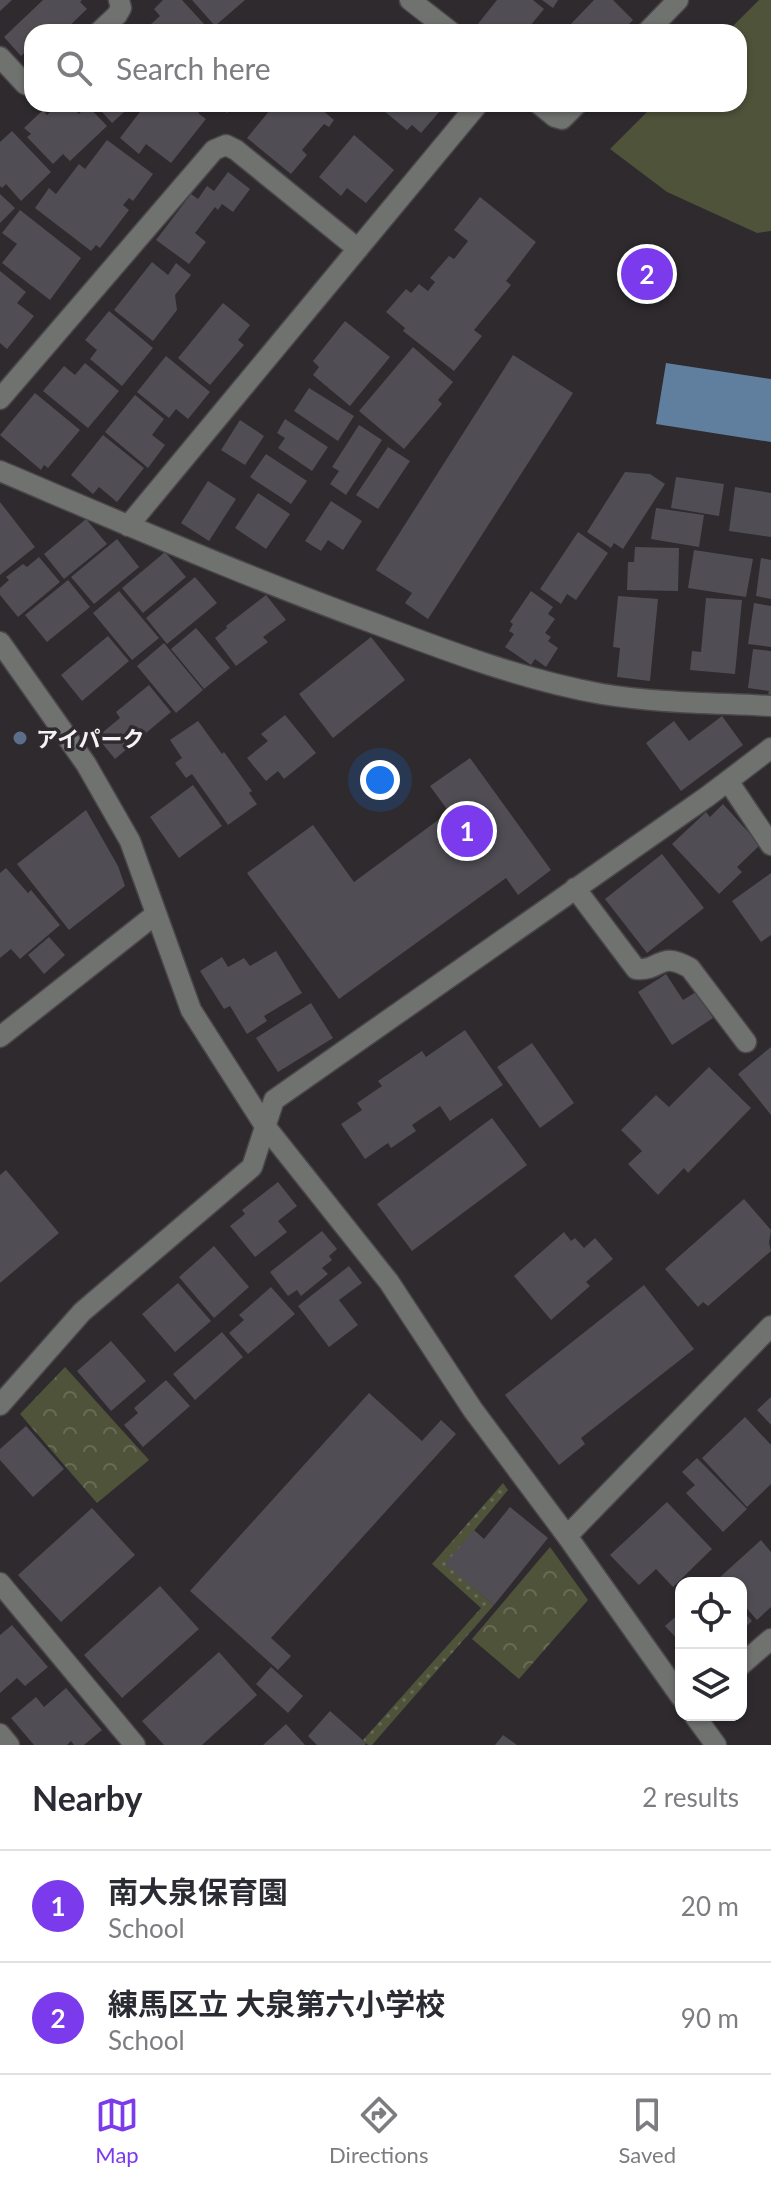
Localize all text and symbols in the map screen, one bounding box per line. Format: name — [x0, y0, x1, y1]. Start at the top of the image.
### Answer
search box — [24, 24, 747, 112]
icon: search — [52, 46, 96, 90]
text: Search here — [116, 50, 271, 86]
pin: 2 — [621, 244, 673, 304]
place label: アイパーク — [36, 725, 144, 752]
marker: アイパーク — [11, 729, 29, 747]
your location — [360, 760, 400, 800]
pin: 1 — [441, 801, 493, 861]
map controls — [675, 1577, 747, 1721]
button: locate — [675, 1577, 747, 1649]
button: layers — [675, 1649, 747, 1721]
text: Nearby — [32, 1777, 143, 1818]
text: 2 results — [642, 1781, 739, 1813]
text: 南大泉保育園 — [108, 1873, 288, 1909]
text: 1 — [50, 1890, 66, 1922]
text: 20 m — [681, 1890, 739, 1922]
text: School — [108, 1912, 185, 1944]
text: 練馬区立 大泉第六小学校 — [108, 1985, 445, 2021]
text: 2 — [50, 2002, 66, 2034]
text: 90 m — [681, 2002, 739, 2034]
text: School — [108, 2024, 185, 2056]
tab: Map — [95, 2093, 139, 2168]
tab: Directions — [329, 2093, 428, 2168]
tab: Saved — [618, 2093, 676, 2168]

